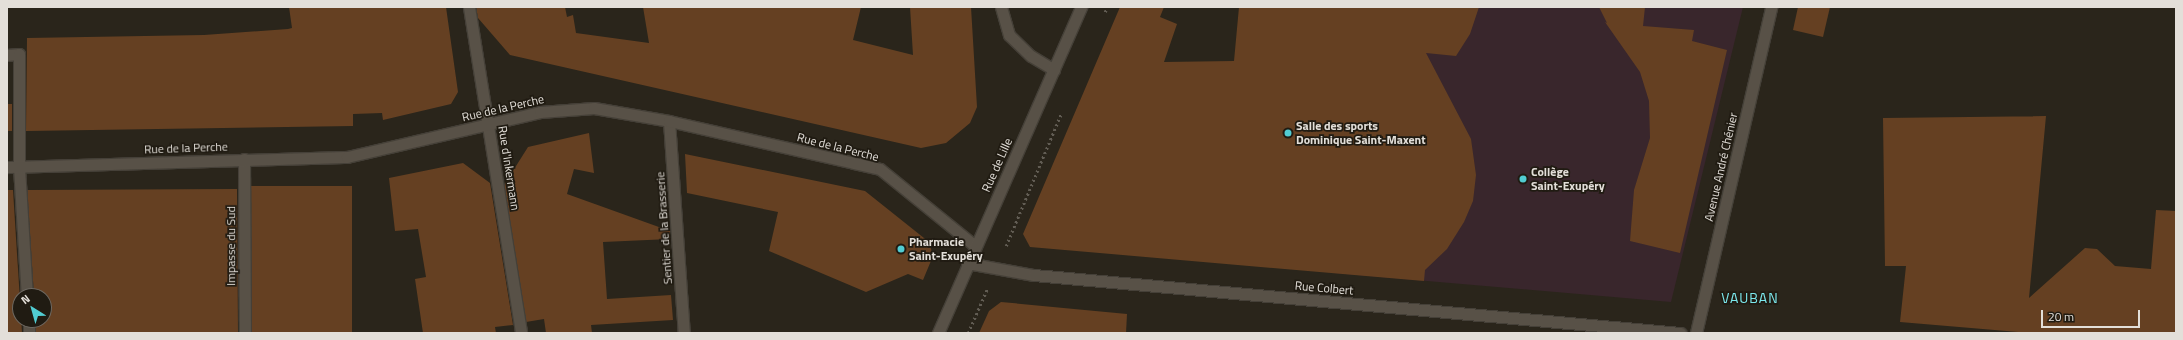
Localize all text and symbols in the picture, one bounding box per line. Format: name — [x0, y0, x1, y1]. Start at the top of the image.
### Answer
street label: Rue de la Perche — [461, 92, 545, 124]
street label: Avenue André Chénier — [1701, 111, 1741, 223]
place label: Salle des sports Dominique Saint-Maxent — [1296, 119, 1426, 147]
street label: Rue d'Inkermann — [495, 125, 523, 211]
marker: Salle des sports Dominique Saint-Maxent — [1283, 128, 1293, 138]
street label: Rue de la Perche — [796, 130, 880, 164]
street label: Rue de Lille — [979, 136, 1015, 194]
street label: Rue de la Perche — [144, 139, 228, 157]
place label: Collège Saint-Exupéry — [1531, 165, 1605, 193]
street label: Sentier de la Brasserie — [653, 171, 675, 285]
marker: Collège Saint-Exupéry — [1518, 174, 1528, 184]
street label: Impasse du Sud — [224, 206, 238, 286]
place label: Pharmacie Saint-Exupéry — [909, 235, 983, 263]
marker: Pharmacie Saint-Exupéry — [896, 244, 906, 254]
street label: Rue Colbert — [1294, 278, 1354, 298]
north arrow — [12, 288, 52, 328]
district label: VAUBAN — [1721, 290, 1779, 306]
text: N — [18, 291, 33, 308]
scale bar — [2043, 302, 2142, 328]
text: 20 m — [2048, 307, 2074, 326]

